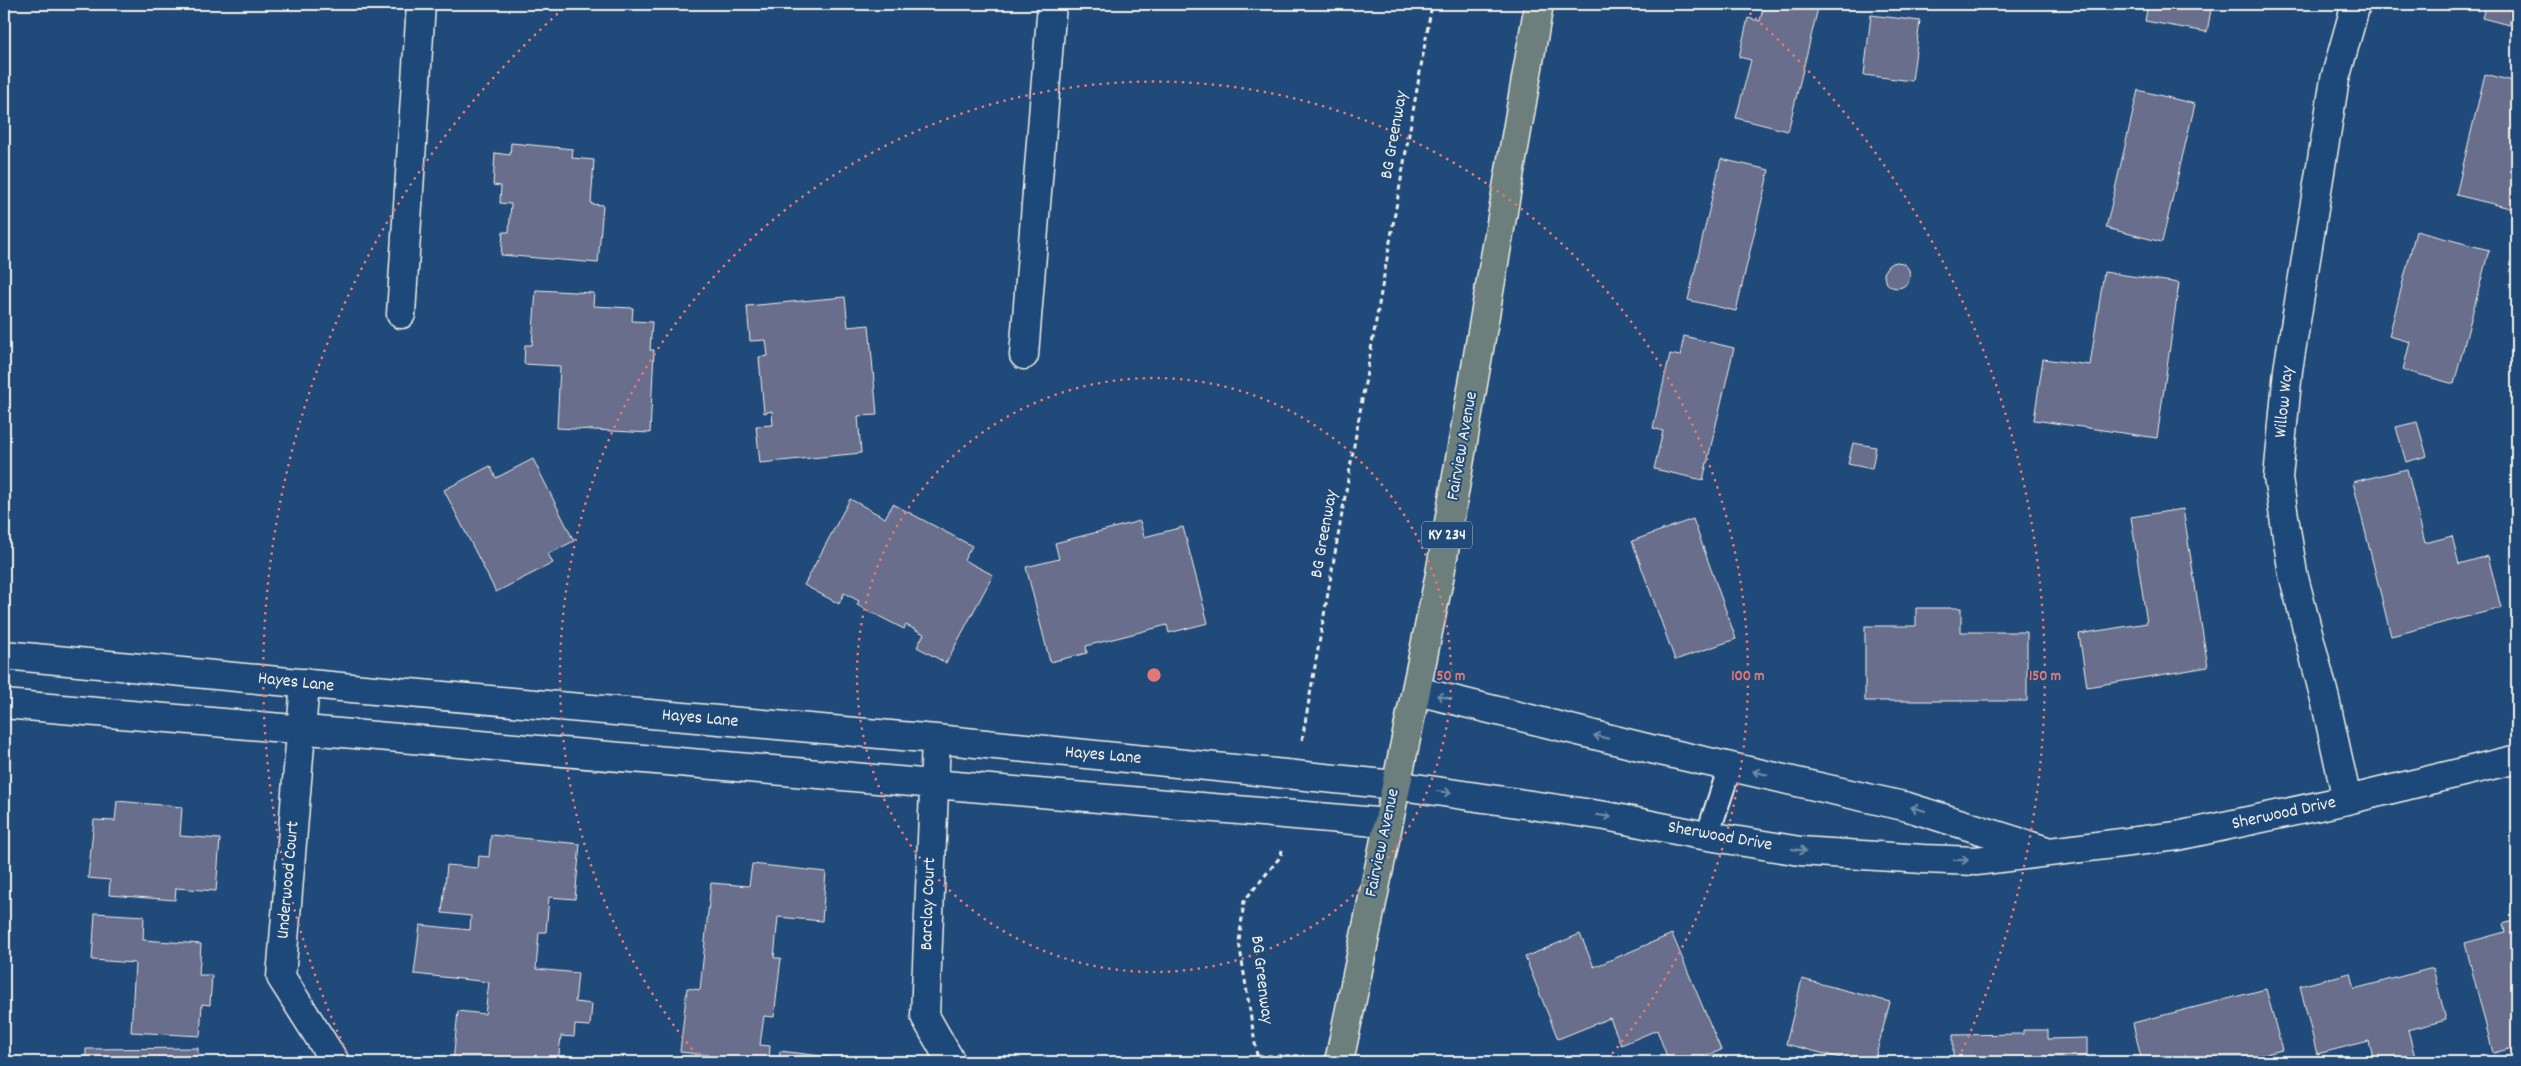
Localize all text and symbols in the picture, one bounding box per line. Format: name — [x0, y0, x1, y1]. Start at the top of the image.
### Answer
street label: BG Greenway — [1375, 88, 1415, 181]
street label: Willow Way — [2269, 364, 2301, 439]
street label: Fairview Avenue — [1441, 390, 1485, 502]
street label: BG Greenway — [1305, 487, 1345, 580]
road number: KY 234 — [1422, 522, 1472, 548]
centre of rings — [1145, 666, 1163, 684]
text: 50 m — [1437, 666, 1465, 688]
text: 100 m — [1731, 666, 1765, 688]
text: 150 m — [2029, 666, 2061, 688]
street label: Hayes Lane — [257, 667, 335, 699]
one-way arrow — [1436, 692, 1452, 702]
street label: Hayes Lane — [661, 703, 739, 735]
one-way arrow — [1594, 731, 1610, 741]
street label: Hayes Lane — [1064, 740, 1142, 772]
one-way arrow — [1752, 768, 1768, 778]
street label: Fairview Avenue — [1359, 786, 1407, 899]
one-way arrow — [1435, 788, 1451, 798]
street label: Sherwood Drive — [2230, 791, 2338, 837]
one-way arrow — [1911, 804, 1927, 814]
one-way arrow — [1596, 811, 1612, 821]
street label: Sherwood Drive — [1666, 816, 1774, 858]
street label: Underwood Court — [271, 820, 307, 940]
one-way arrow — [1791, 845, 1807, 855]
one-way arrow — [1952, 855, 1969, 865]
street label: Barclay Court — [915, 857, 943, 951]
street label: BG Greenway — [1243, 934, 1279, 1026]

